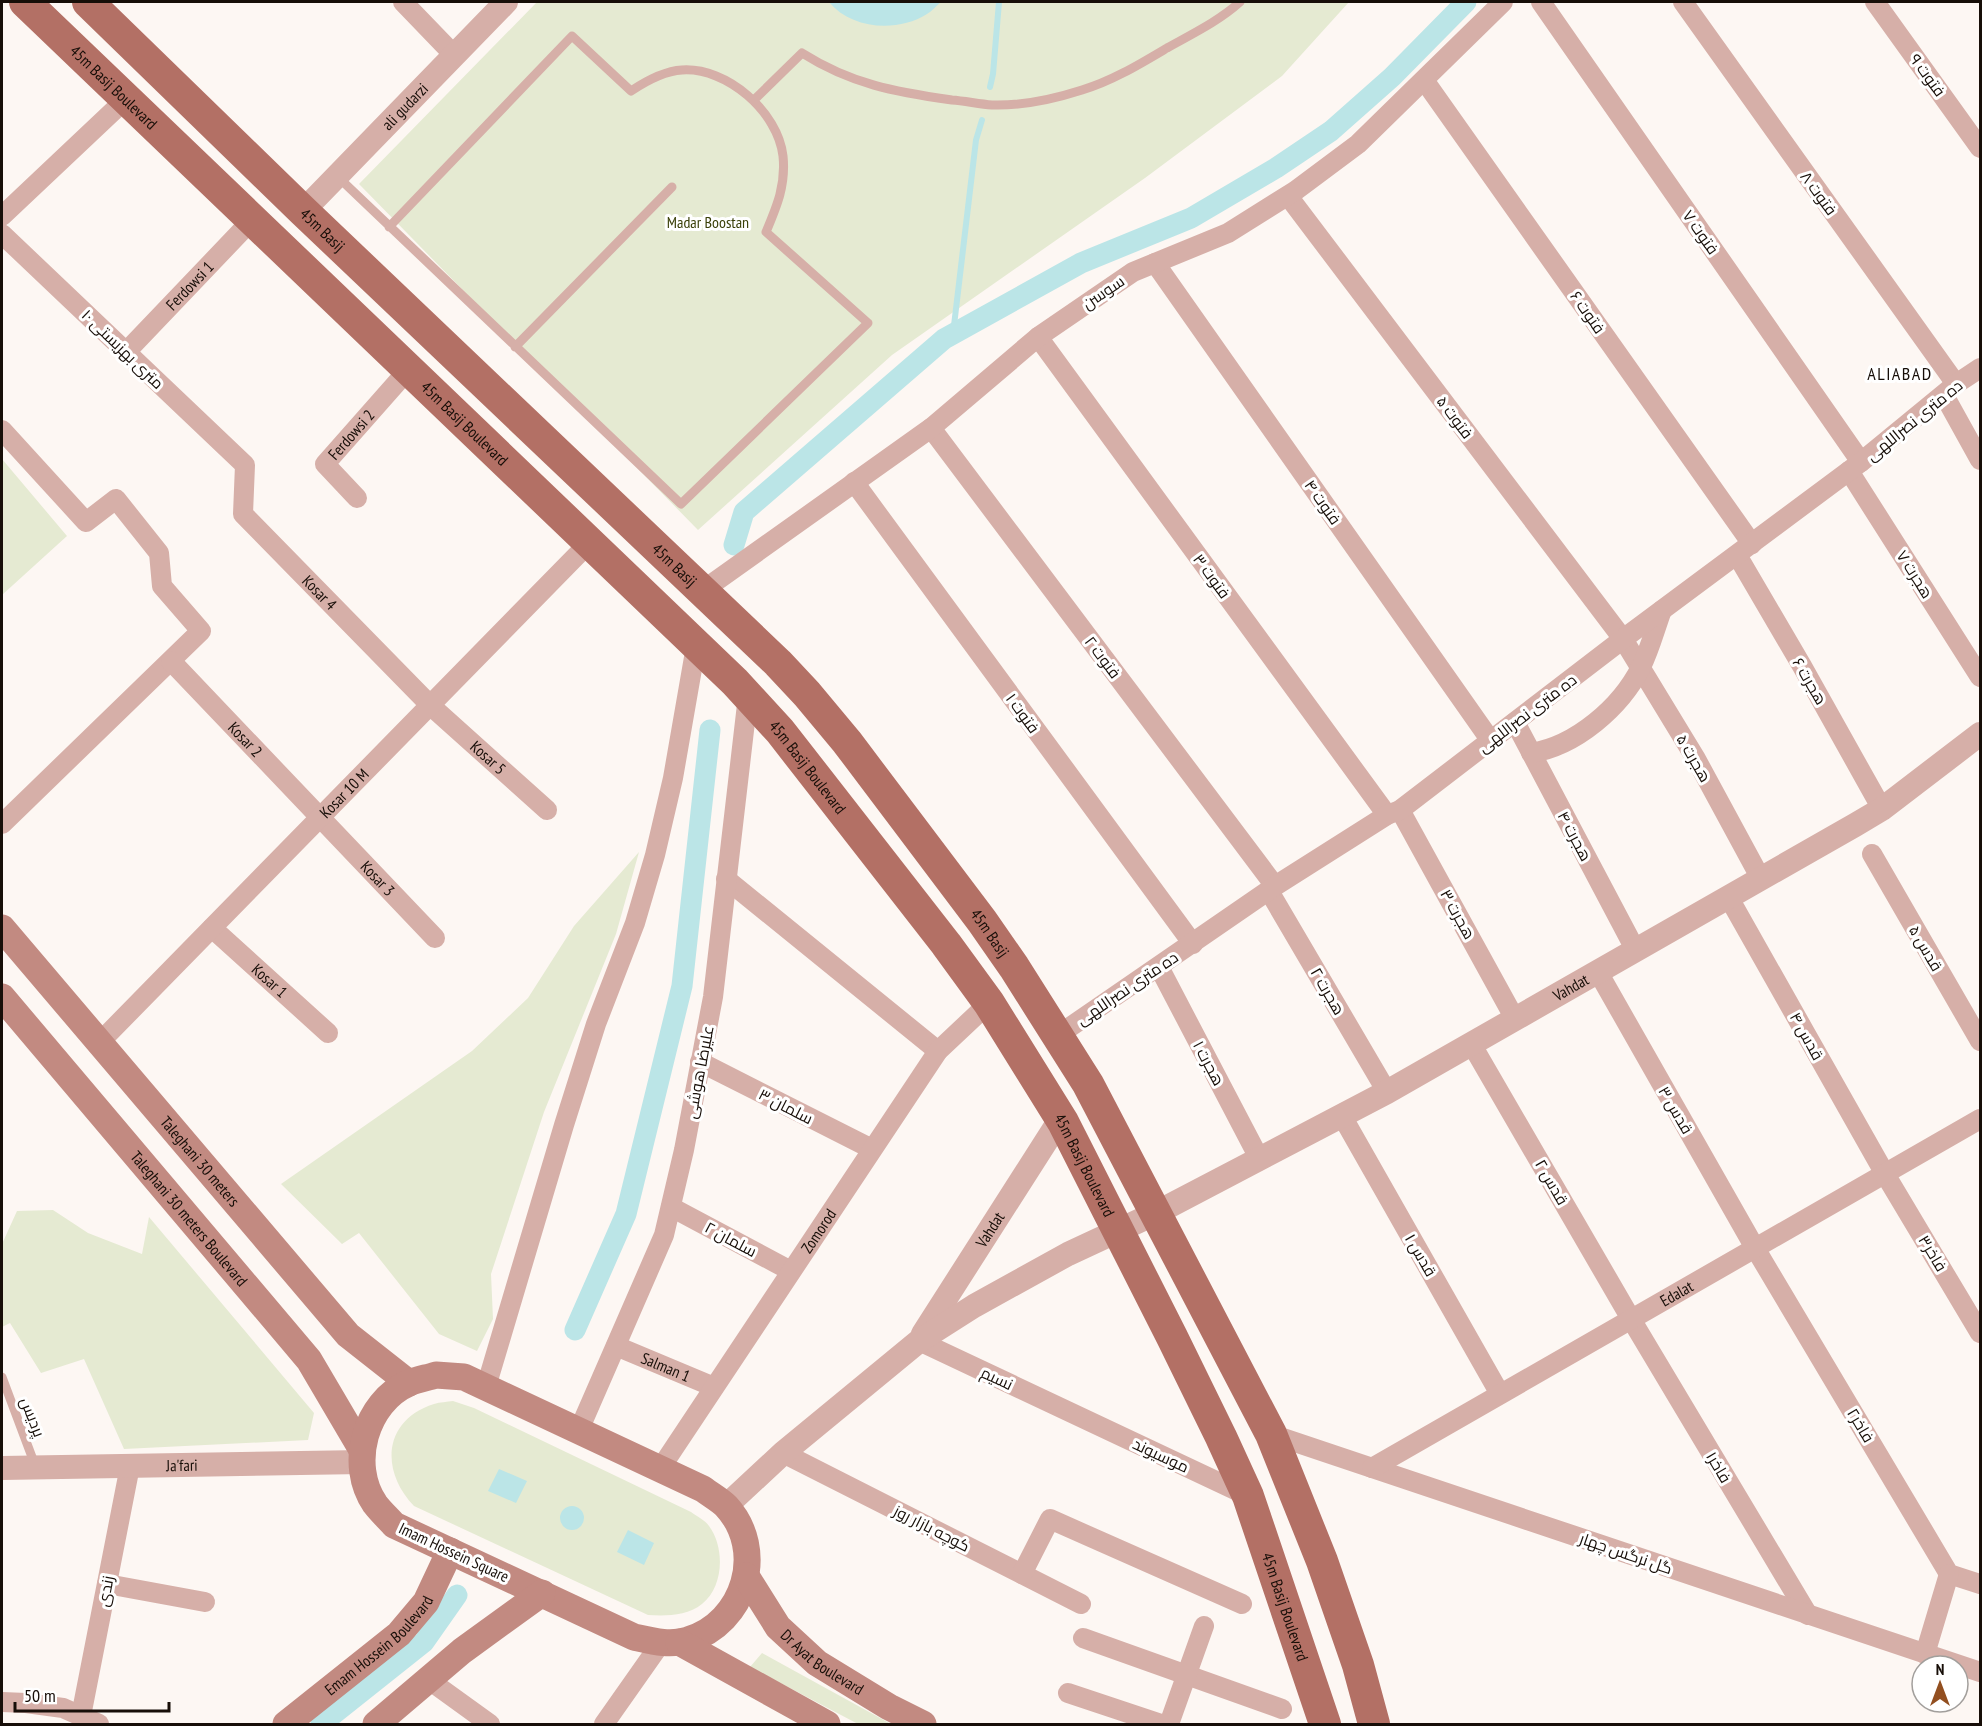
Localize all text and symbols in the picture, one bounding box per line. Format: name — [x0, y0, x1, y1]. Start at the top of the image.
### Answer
street label: 45m Basij Boulevard — [66, 41, 162, 134]
street label: فتوت ۹ — [1906, 50, 1950, 100]
street label: ali gudarzi — [377, 79, 432, 134]
street label: فتوت ۸ — [1796, 167, 1842, 219]
street label: 45m Basij — [296, 204, 349, 256]
street label: فتوت ۷ — [1679, 206, 1723, 258]
park label: Madar Boostan — [667, 212, 749, 232]
street label: Ferdowsi 1 — [161, 257, 218, 314]
street label: سوسن — [1078, 271, 1128, 314]
street label: فتوت ۶ — [1566, 287, 1610, 337]
street label: ۱۰ متری بهزیستی — [77, 305, 168, 394]
district label: ALIABAD — [1867, 362, 1933, 385]
street label: ده متری نصراللهی — [1862, 375, 1967, 466]
street label: 45m Basij Boulevard — [417, 377, 513, 470]
street label: فتوت ۵ — [1432, 392, 1478, 442]
street label: Ferdowsi 2 — [324, 405, 378, 464]
street label: فتوت ۴ — [1300, 476, 1346, 528]
street label: 45m Basij — [648, 539, 701, 591]
street label: هجرت ۷ — [1892, 546, 1938, 602]
street label: فتوت ۳ — [1189, 550, 1235, 602]
street label: Kosar 4 — [298, 571, 341, 614]
street label: فتوت ۲ — [1081, 632, 1125, 682]
street label: هجرت ۶ — [1789, 654, 1831, 708]
street label: ده متری نصراللهی — [1474, 669, 1581, 757]
street label: فتوت ۱ — [1002, 689, 1044, 737]
street label: 45m Basij Boulevard — [765, 716, 851, 818]
street label: Kosar 2 — [224, 717, 267, 761]
street label: هجرت ۵ — [1672, 730, 1716, 786]
street label: Kosar 5 — [466, 736, 510, 779]
street label: Kosar 10 M — [315, 764, 373, 822]
street label: هجرت ۴ — [1554, 808, 1596, 864]
street label: Kosar 3 — [357, 856, 399, 900]
street label: هجرت ۳ — [1436, 886, 1480, 942]
street label: 45m Basij — [966, 905, 1014, 961]
street label: قدس ۵ — [1904, 921, 1947, 975]
street label: ده متری نصراللهی — [1072, 947, 1182, 1030]
street label: Kosar 1 — [248, 959, 292, 1002]
street label: هجرت ۲ — [1306, 964, 1350, 1018]
street label: Vahdat — [1548, 969, 1593, 1006]
street label: قدس ۴ — [1785, 1009, 1828, 1064]
street label: علیرضا هوشی — [680, 1024, 719, 1120]
street label: هجرت ۱ — [1189, 1037, 1229, 1089]
street label: قدس ۳ — [1654, 1083, 1698, 1138]
street label: سلمان ۳ — [755, 1084, 817, 1129]
street label: 45m Basij Boulevard — [1050, 1109, 1119, 1220]
street label: Taleghani 30 meters — [156, 1112, 244, 1210]
street label: Taleghani 30 meters Boulevard — [126, 1147, 252, 1290]
street label: قدس ۲ — [1530, 1156, 1573, 1209]
street label: Zomorod — [797, 1205, 840, 1257]
street label: Vahdat — [971, 1208, 1009, 1252]
street label: سلمان ۲ — [701, 1217, 760, 1262]
street label: قدس ۱ — [1400, 1230, 1441, 1280]
street label: فاخر۳ — [1914, 1231, 1952, 1275]
street label: Edalat — [1656, 1276, 1697, 1311]
street label: Salman 1 — [638, 1348, 693, 1386]
street label: نسیم — [977, 1362, 1016, 1396]
street label: پردیس — [14, 1394, 50, 1441]
street label: فاخر۲ — [1843, 1404, 1879, 1446]
street label: موسیوند — [1130, 1433, 1192, 1477]
street label: فاخر۱ — [1702, 1448, 1736, 1486]
street label: Ja'fari — [165, 1455, 198, 1475]
street label: کوچه بازار روز — [889, 1500, 974, 1558]
street label: Imam Hossein Square — [396, 1518, 512, 1586]
street label: گل نرگس چهار — [1575, 1527, 1675, 1580]
street label: 45m Basij Boulevard — [1258, 1550, 1313, 1664]
street label: زندی — [92, 1574, 119, 1609]
street label: Emam Hossein Boulevard — [321, 1593, 437, 1699]
street label: Dr Ayat Boulevard — [777, 1625, 867, 1699]
north arrow — [1910, 1654, 1970, 1714]
text: N — [1936, 1659, 1944, 1679]
scale bar — [15, 1675, 170, 1713]
text: 50 m — [24, 1684, 56, 1707]

